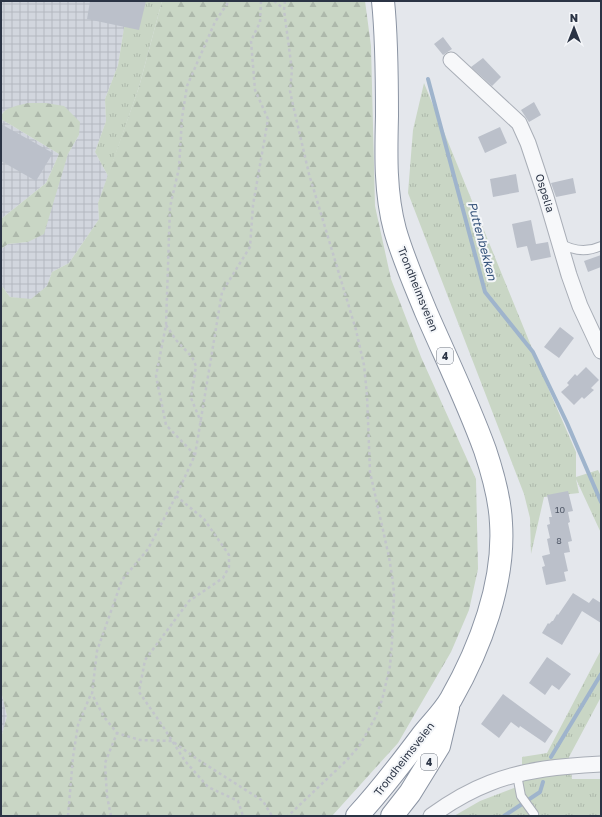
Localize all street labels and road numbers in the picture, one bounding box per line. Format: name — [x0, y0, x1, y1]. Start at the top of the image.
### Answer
street label: Ospelia — [533, 172, 558, 214]
street label: Trondheimsveien — [396, 245, 441, 333]
road number: 4 — [437, 348, 453, 364]
street label: Trondheimsveien — [371, 719, 437, 798]
road number: 4 — [421, 754, 437, 770]

